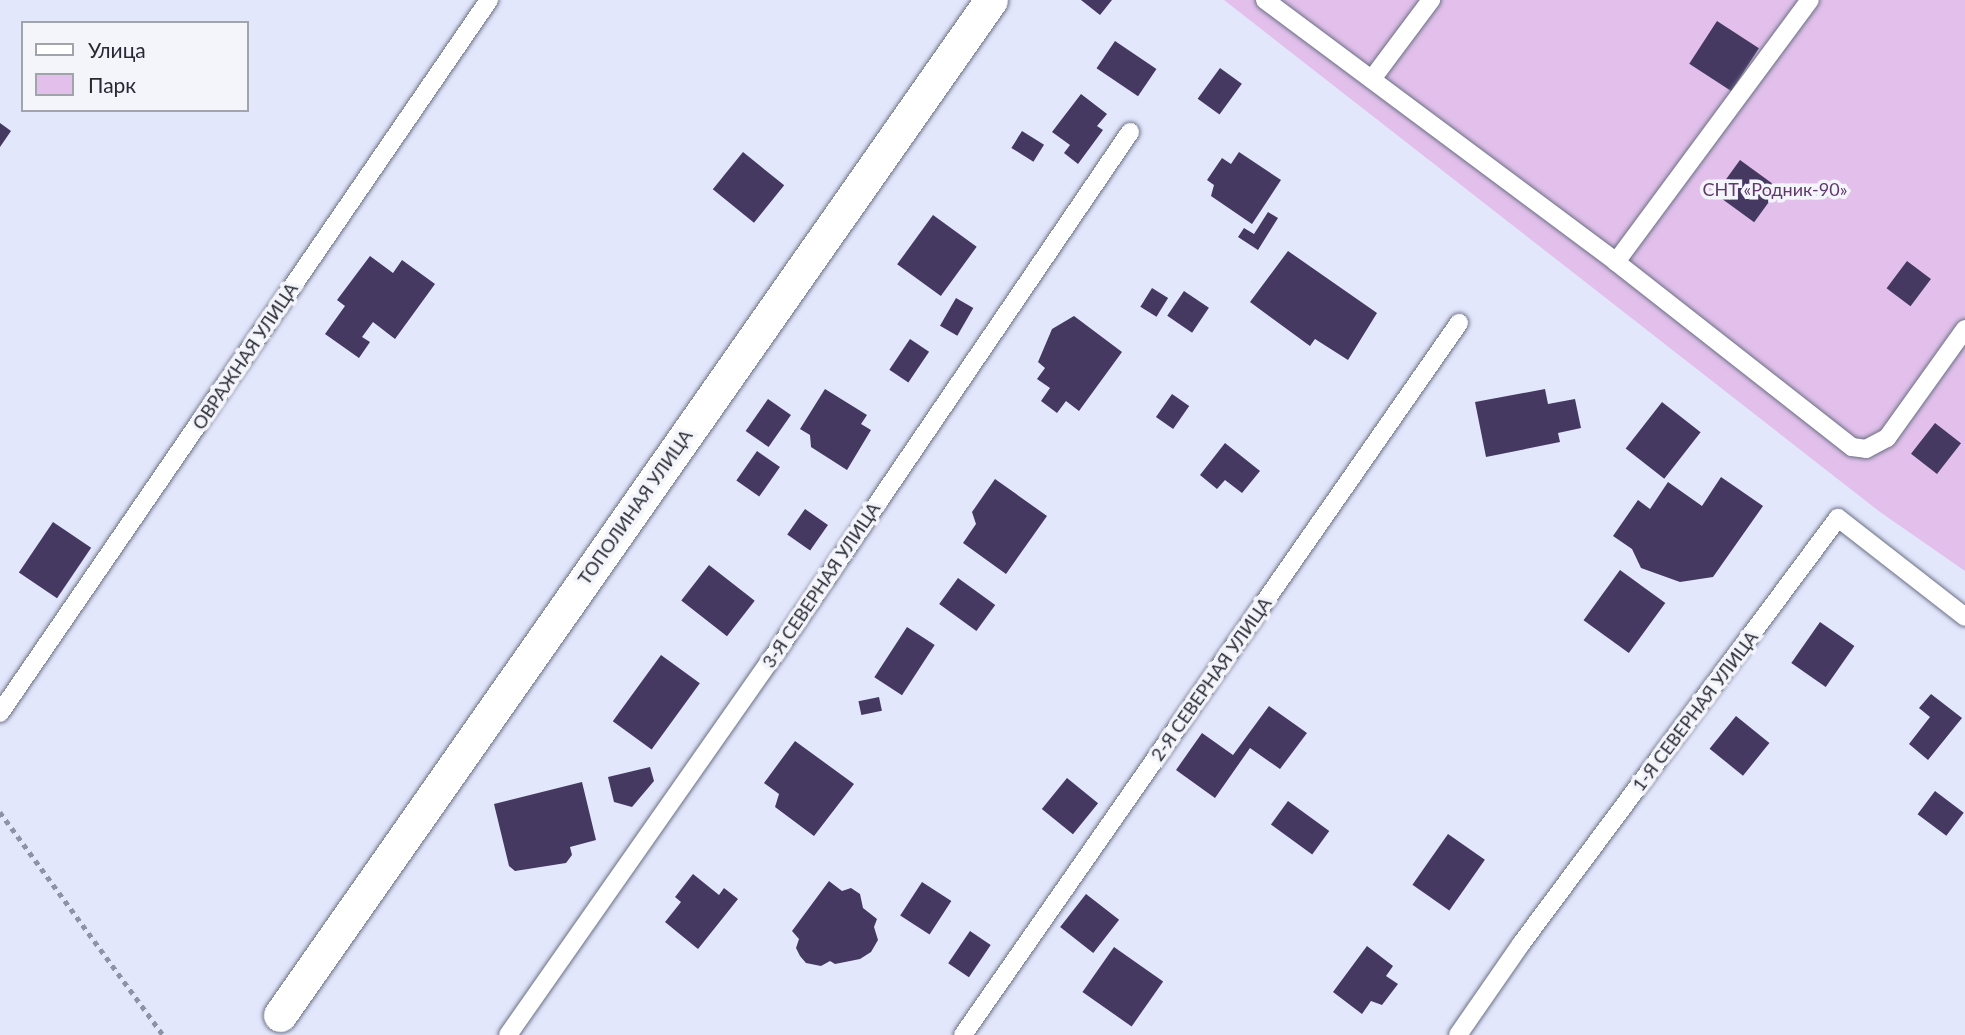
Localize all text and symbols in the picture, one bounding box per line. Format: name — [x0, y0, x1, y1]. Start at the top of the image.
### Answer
legend — [21, 21, 248, 112]
text: Улица — [88, 37, 146, 62]
text: Парк — [88, 72, 136, 97]
park label: СНТ «Родник-90» — [1703, 178, 1847, 200]
street label: ОВРАЖНАЯ УЛИЦА — [188, 278, 302, 434]
street label: ТОПОЛИНАЯ УЛИЦА — [573, 425, 697, 589]
street label: 3-Я СЕВЕРНАЯ УЛИЦА — [758, 498, 884, 672]
street label: 2-Я СЕВЕРНАЯ УЛИЦА — [1146, 593, 1276, 765]
street label: 1-Я СЕВЕРНАЯ УЛИЦА — [1628, 627, 1762, 795]

